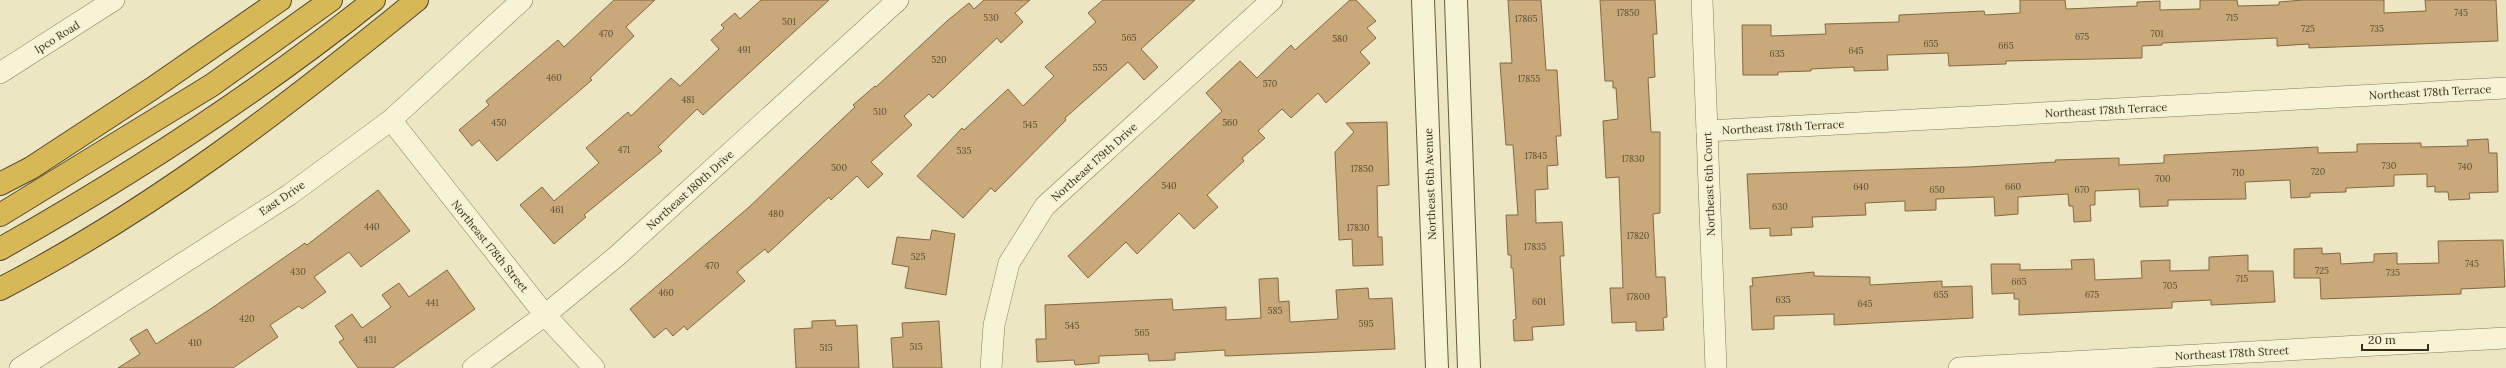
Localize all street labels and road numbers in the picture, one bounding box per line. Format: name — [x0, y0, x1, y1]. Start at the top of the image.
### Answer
street label: Ipco Road — [32, 17, 83, 56]
street label: Northeast 178th Terrace — [2368, 82, 2492, 102]
street label: Northeast 178th Terrace — [2044, 100, 2168, 120]
street label: Northeast 178th Terrace — [1721, 117, 1845, 137]
street label: Northeast 179th Drive — [1048, 120, 1140, 204]
street label: Northeast 6th Avenue — [1421, 128, 1439, 240]
street label: Northeast 6th Court — [1700, 131, 1718, 236]
street label: Northeast 180th Drive — [644, 147, 737, 233]
street label: East Drive — [256, 178, 308, 218]
street label: Northeast 178th Street — [449, 197, 532, 295]
street label: Northeast 178th Street — [2174, 343, 2290, 363]

